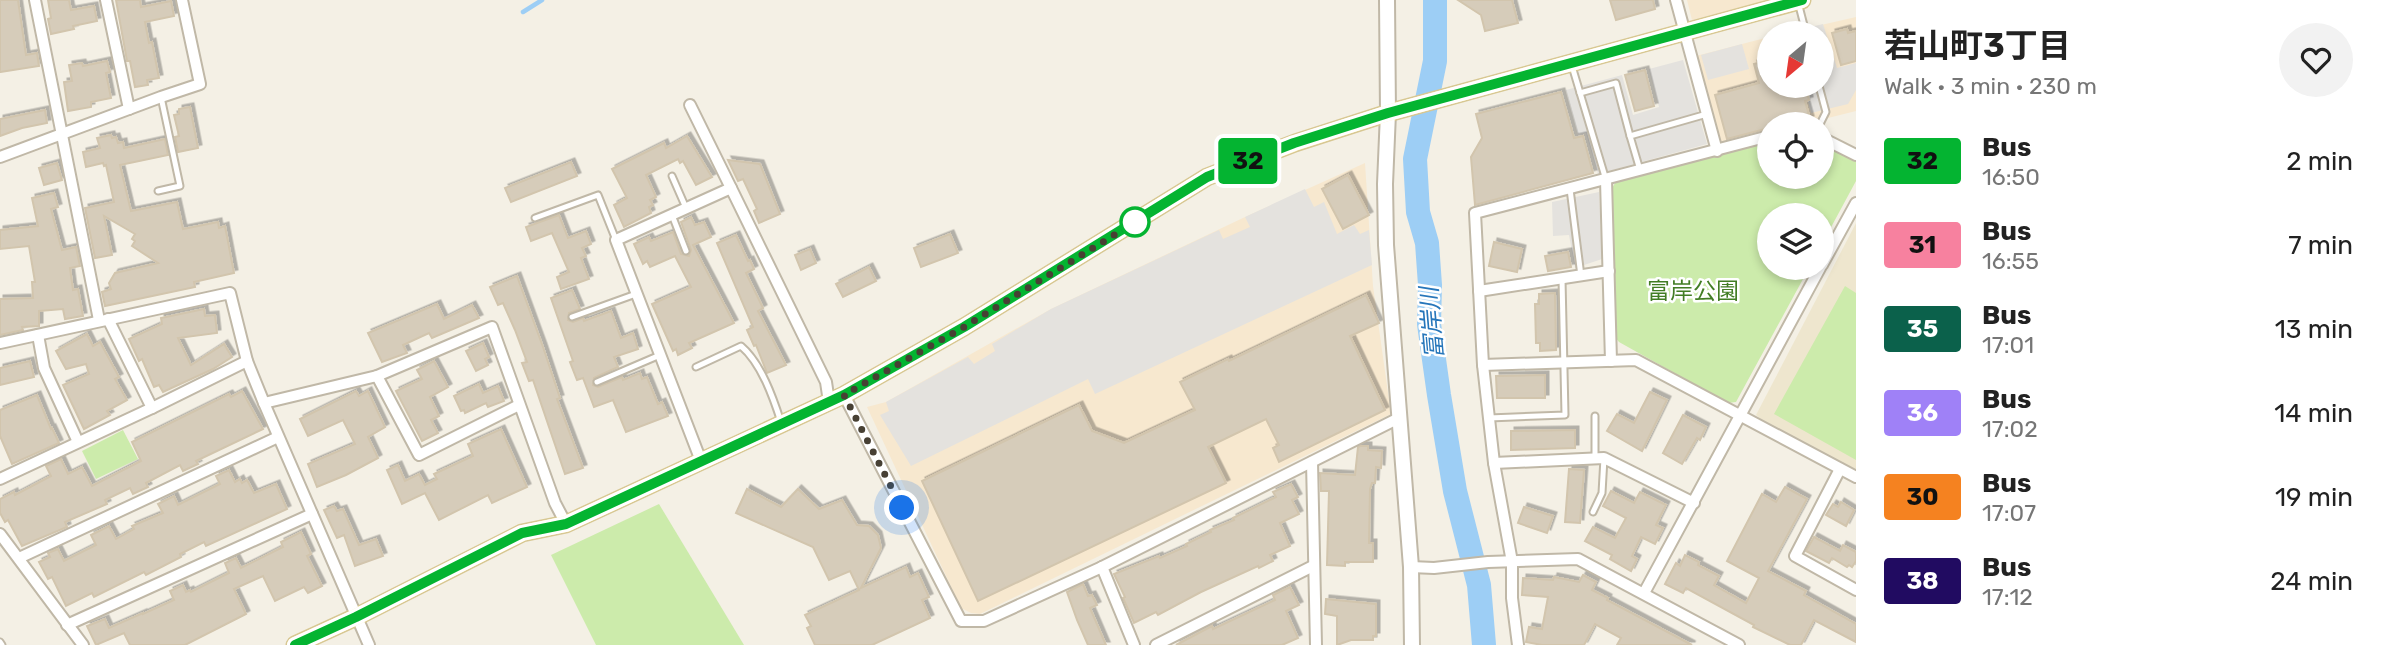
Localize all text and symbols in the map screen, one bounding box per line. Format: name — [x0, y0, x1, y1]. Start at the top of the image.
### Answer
north arrow — [1757, 21, 1834, 98]
map controls — [1757, 21, 1834, 280]
button: heart — [2279, 23, 2353, 97]
text: 若山町3丁目 — [1884, 26, 2071, 65]
text: Walk · 3 min · 230 m — [1884, 72, 2097, 100]
button: locate — [1757, 112, 1834, 189]
text: Bus — [1982, 132, 2031, 163]
line badge: 32 — [1216, 138, 1280, 184]
text: 2 min — [2286, 146, 2353, 177]
text: 32 — [1232, 147, 1264, 175]
text: 32 — [1907, 147, 1938, 175]
text: 16:50 — [1982, 163, 2040, 191]
button: layers — [1757, 203, 1834, 280]
unlabelled marker — [1120, 207, 1150, 237]
text: Bus — [1982, 216, 2031, 247]
text: 7 min — [2288, 230, 2353, 261]
text: 31 — [1909, 231, 1936, 259]
text: 16:55 — [1982, 247, 2039, 275]
park label: 富岸公園 — [1647, 277, 1739, 305]
water label: 富岸川 — [1415, 283, 1449, 360]
text: Bus — [1982, 300, 2031, 331]
text: 13 min — [2275, 314, 2353, 345]
text: 35 — [1907, 315, 1938, 343]
text: 17:01 — [1982, 331, 2034, 359]
text: Bus — [1982, 384, 2031, 415]
text: 14 min — [2274, 398, 2353, 429]
text: 36 — [1907, 399, 1938, 427]
text: 17:02 — [1982, 415, 2038, 443]
text: Bus — [1982, 468, 2031, 499]
text: 19 min — [2275, 482, 2353, 513]
text: 30 — [1906, 483, 1939, 511]
your location — [884, 490, 919, 525]
text: 17:07 — [1982, 499, 2036, 527]
text: Bus — [1982, 552, 2031, 583]
text: 24 min — [2270, 566, 2353, 597]
text: 38 — [1906, 567, 1939, 595]
text: 17:12 — [1982, 583, 2033, 611]

